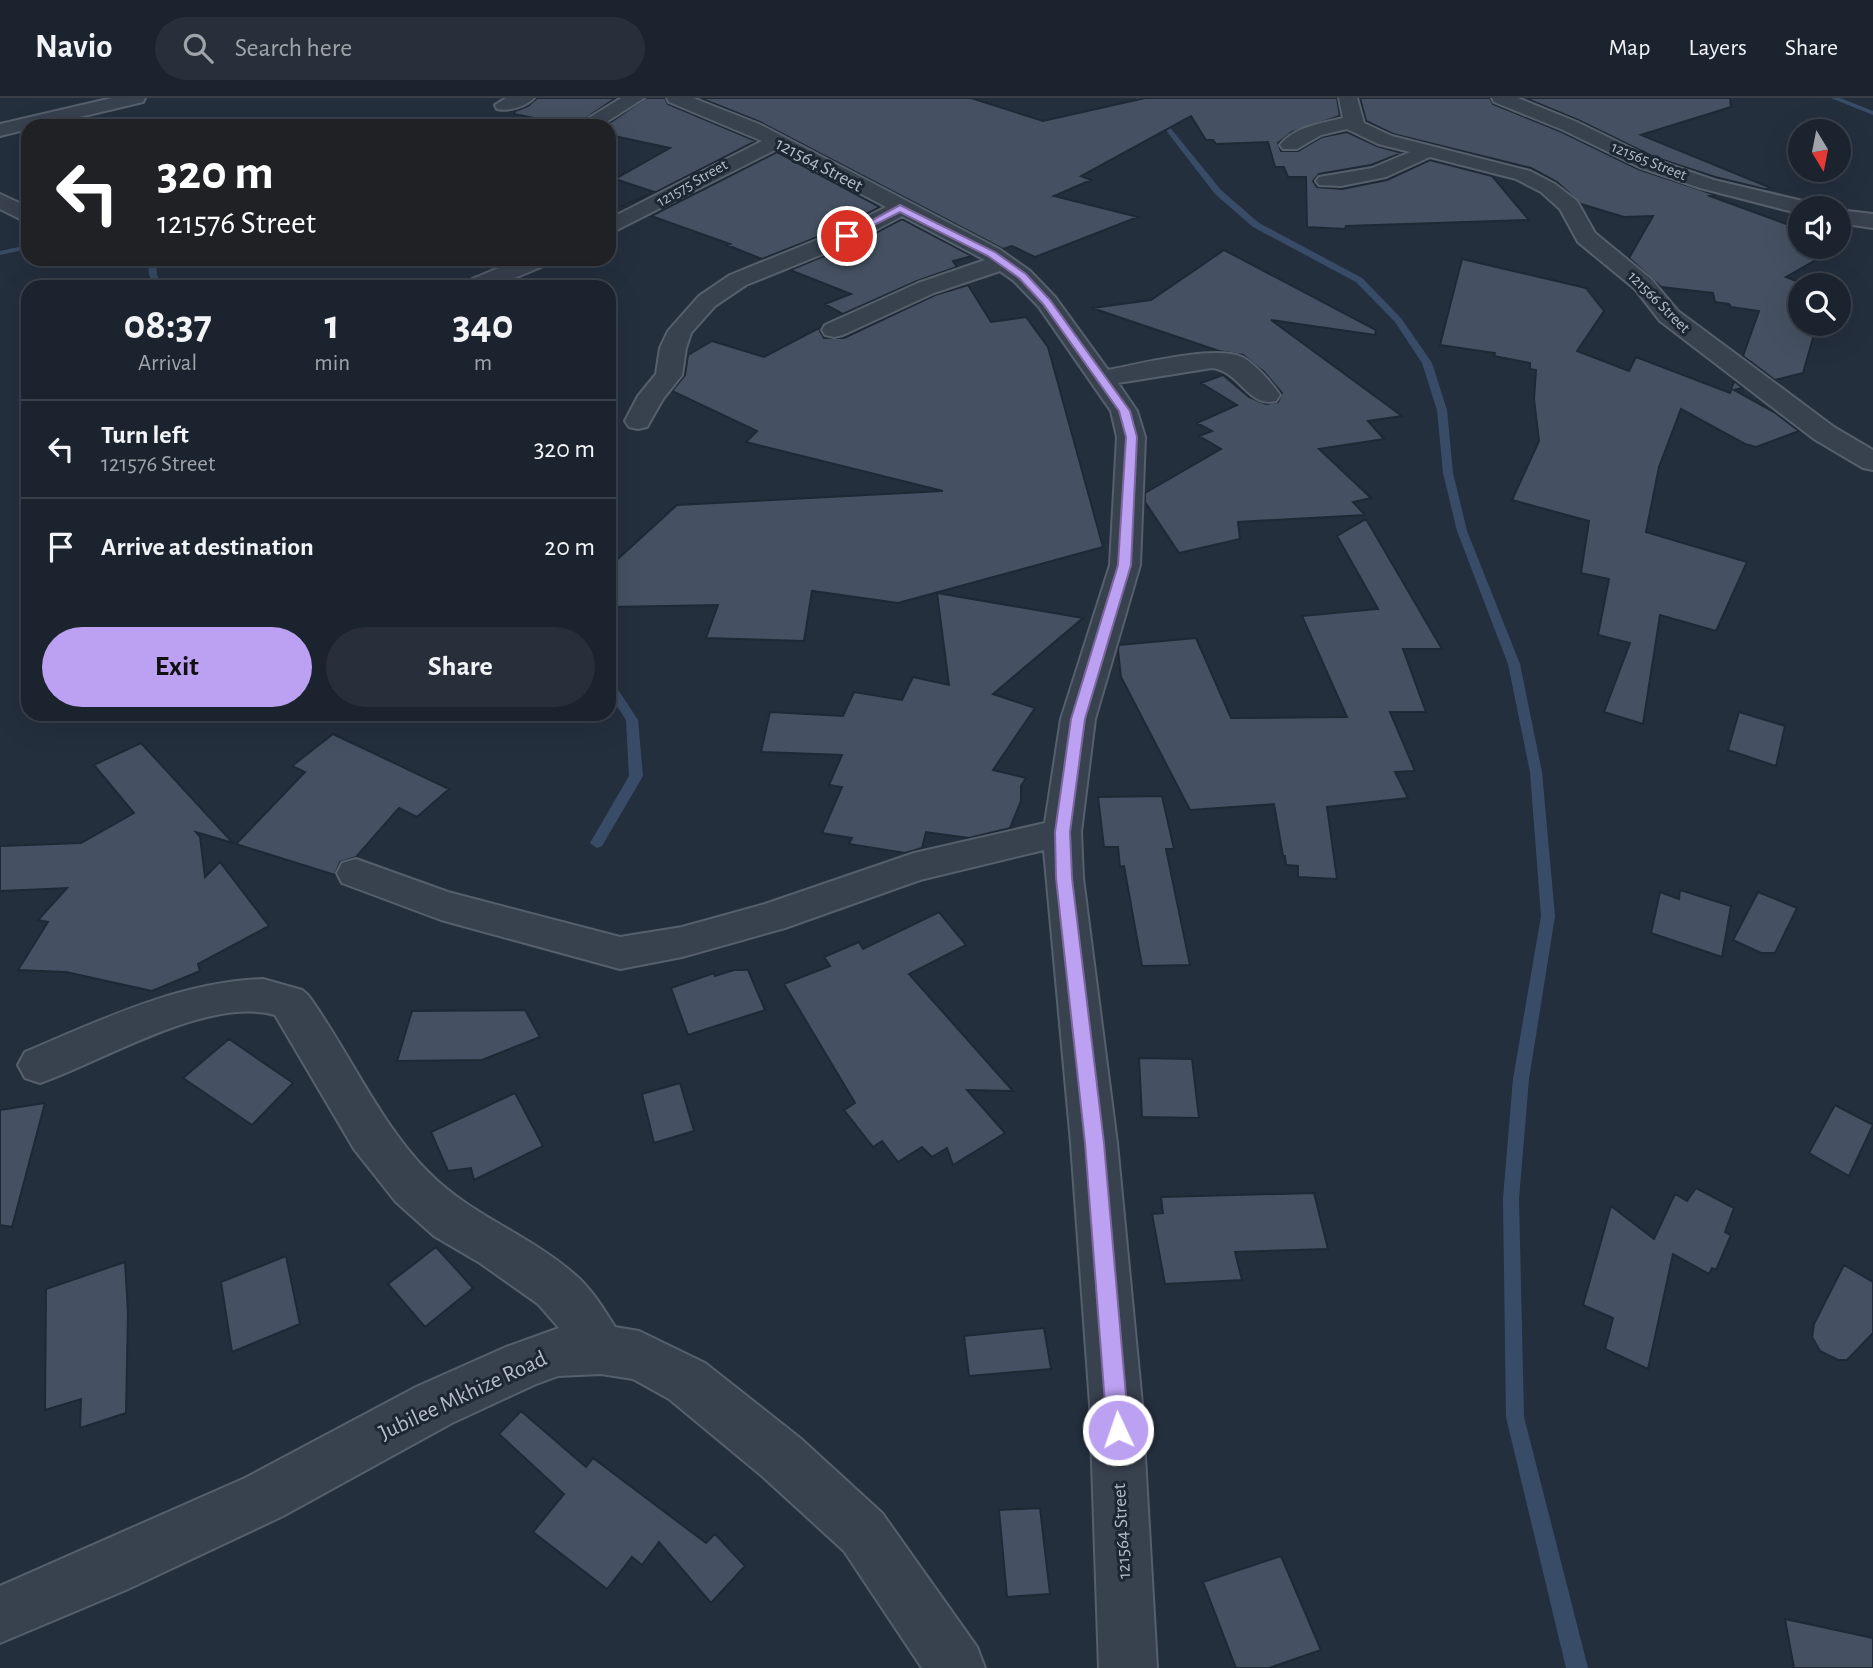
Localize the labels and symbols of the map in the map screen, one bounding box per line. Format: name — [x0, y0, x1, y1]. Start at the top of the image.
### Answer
north arrow — [1788, 119, 1852, 182]
street label: 121564 Street — [772, 134, 866, 196]
street label: 121565 Street — [1609, 139, 1689, 183]
street label: 121575 Street — [654, 156, 730, 210]
pin — [817, 206, 877, 266]
street label: 121566 Street — [1625, 268, 1693, 336]
street label: Jubilee Mkhize Road — [376, 1347, 550, 1445]
position arrow — [1081, 1393, 1155, 1467]
street label: 121564 Street — [1110, 1483, 1134, 1579]

